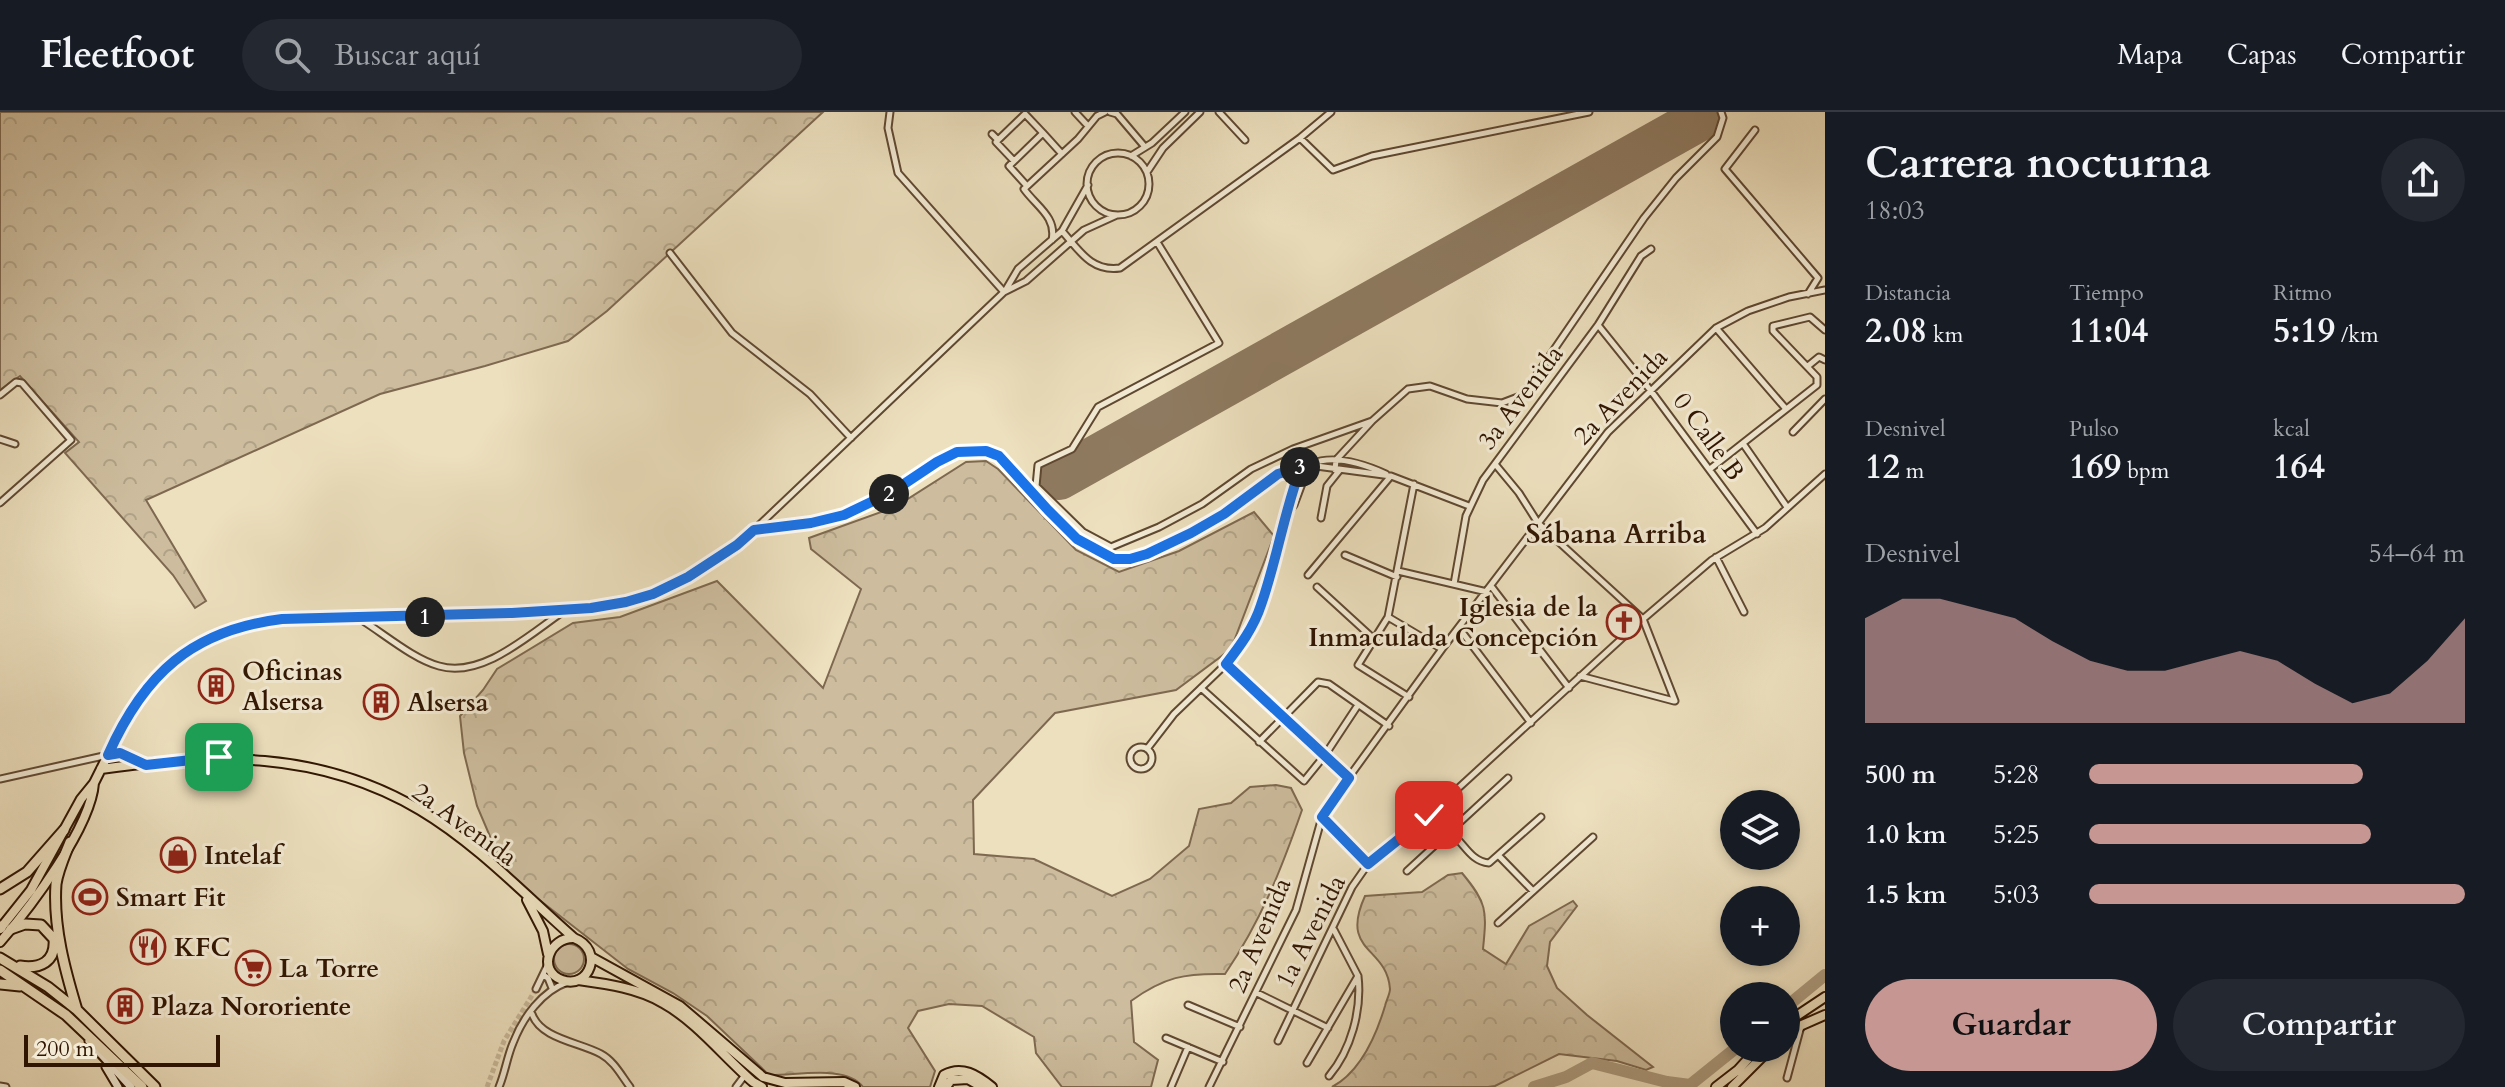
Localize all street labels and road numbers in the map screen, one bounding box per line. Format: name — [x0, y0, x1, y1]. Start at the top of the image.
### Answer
street label: 3a Avenida — [1470, 338, 1571, 457]
street label: 2a Avenida — [1565, 340, 1675, 452]
street label: 0 Calle B — [1665, 385, 1752, 487]
street label: 2a Avenida — [405, 774, 524, 874]
street label: 1a Avenida — [1267, 869, 1354, 994]
street label: 2a Avenida — [1219, 872, 1299, 998]

